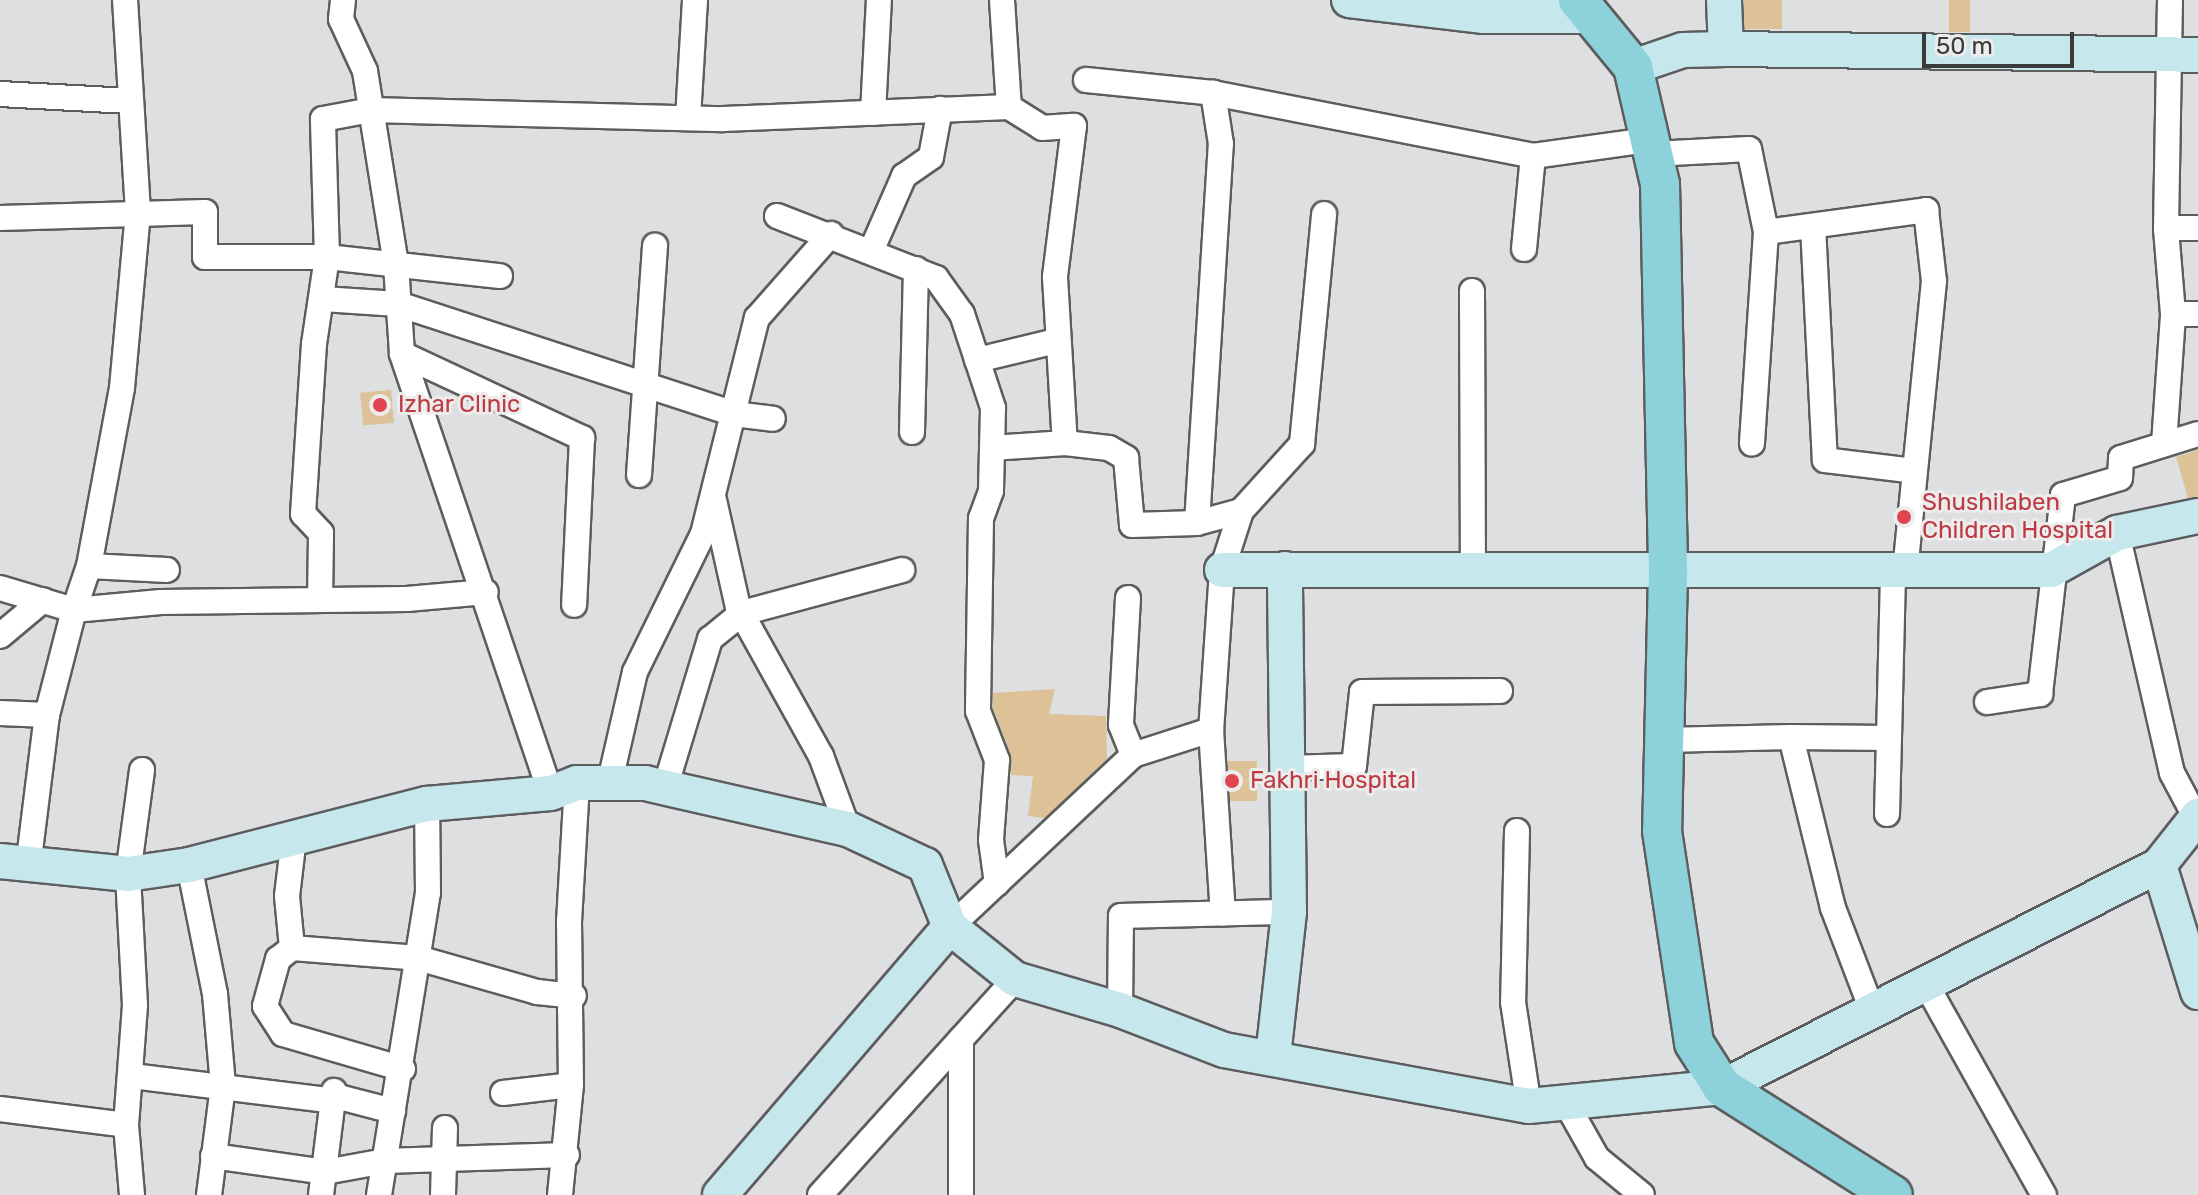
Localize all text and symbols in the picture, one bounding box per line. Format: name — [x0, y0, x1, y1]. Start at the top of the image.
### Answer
scale bar — [1926, 16, 2078, 66]
text: 50 m — [1936, 32, 1993, 60]
place label: Izhar Clinic — [398, 391, 521, 419]
marker: Izhar Clinic — [369, 394, 391, 416]
place label: Shushilaben Children Hospital — [1922, 489, 2113, 545]
marker: Shushilaben Children Hospital — [1893, 506, 1915, 528]
place label: Fakhri Hospital — [1250, 767, 1416, 795]
marker: Fakhri Hospital — [1221, 770, 1243, 792]

